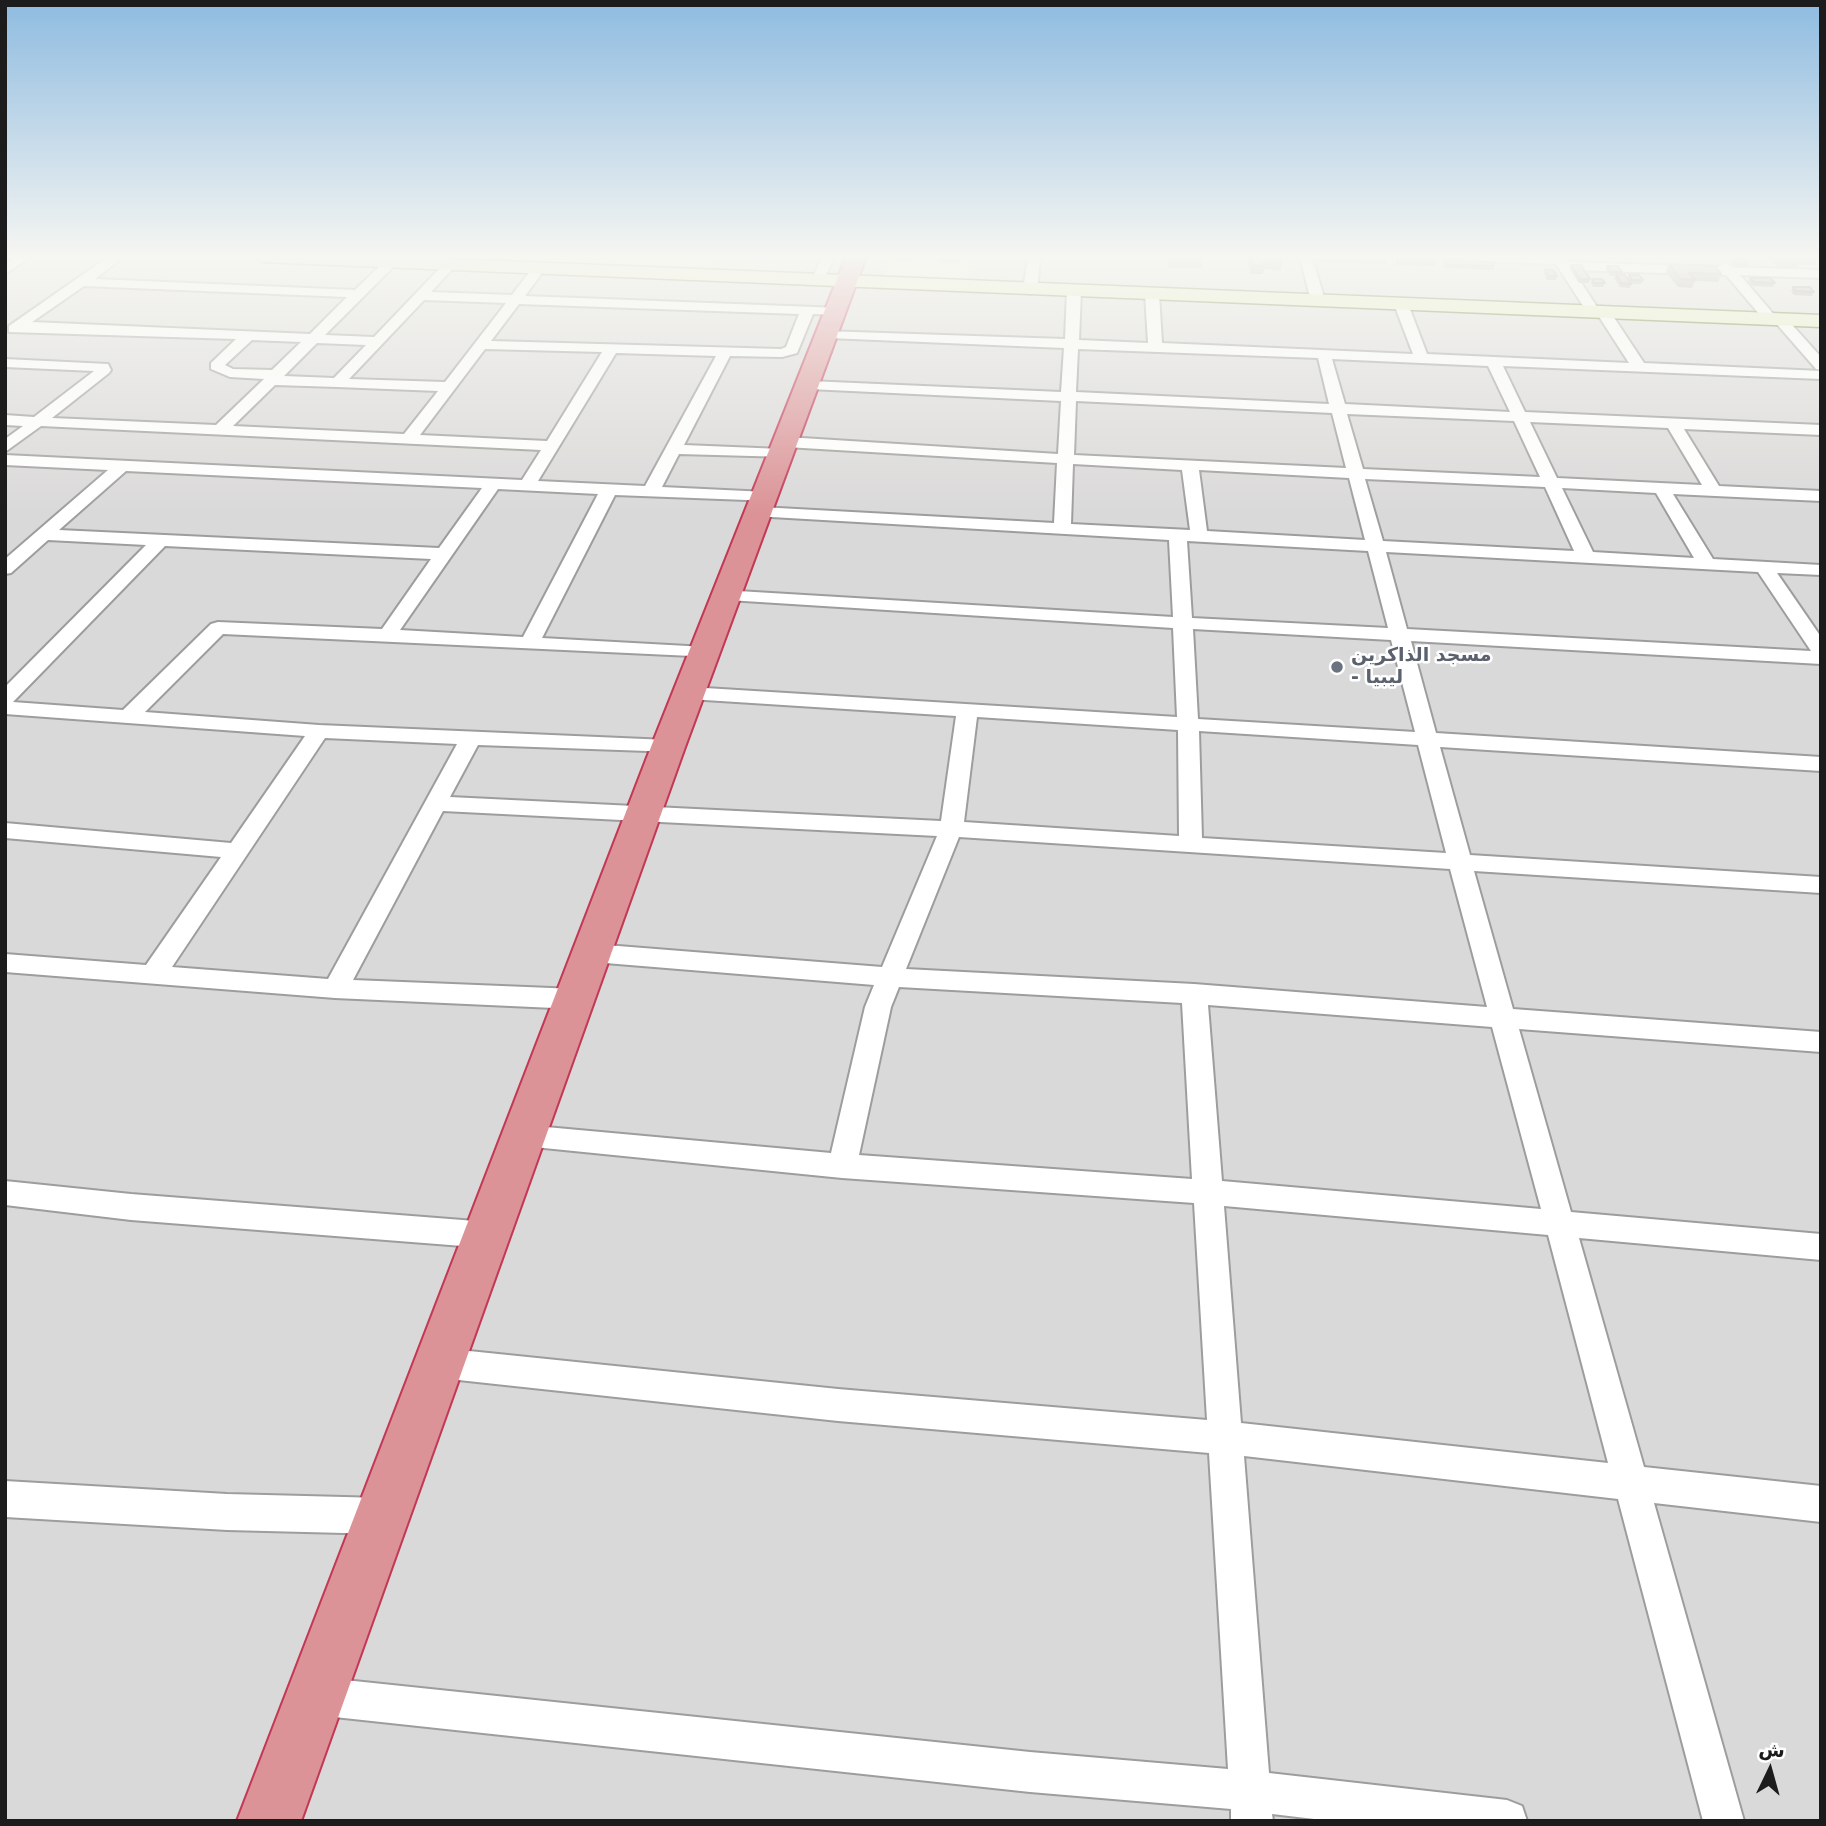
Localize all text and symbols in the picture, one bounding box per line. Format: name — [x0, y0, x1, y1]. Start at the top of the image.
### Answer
place label: مسجد الذاكرين - ليبيا — [1351, 645, 1492, 689]
marker: مسجد الذاكرين - ليبيا — [1329, 659, 1345, 675]
north arrow — [1735, 1735, 1805, 1805]
text: ش — [1758, 1737, 1786, 1761]

